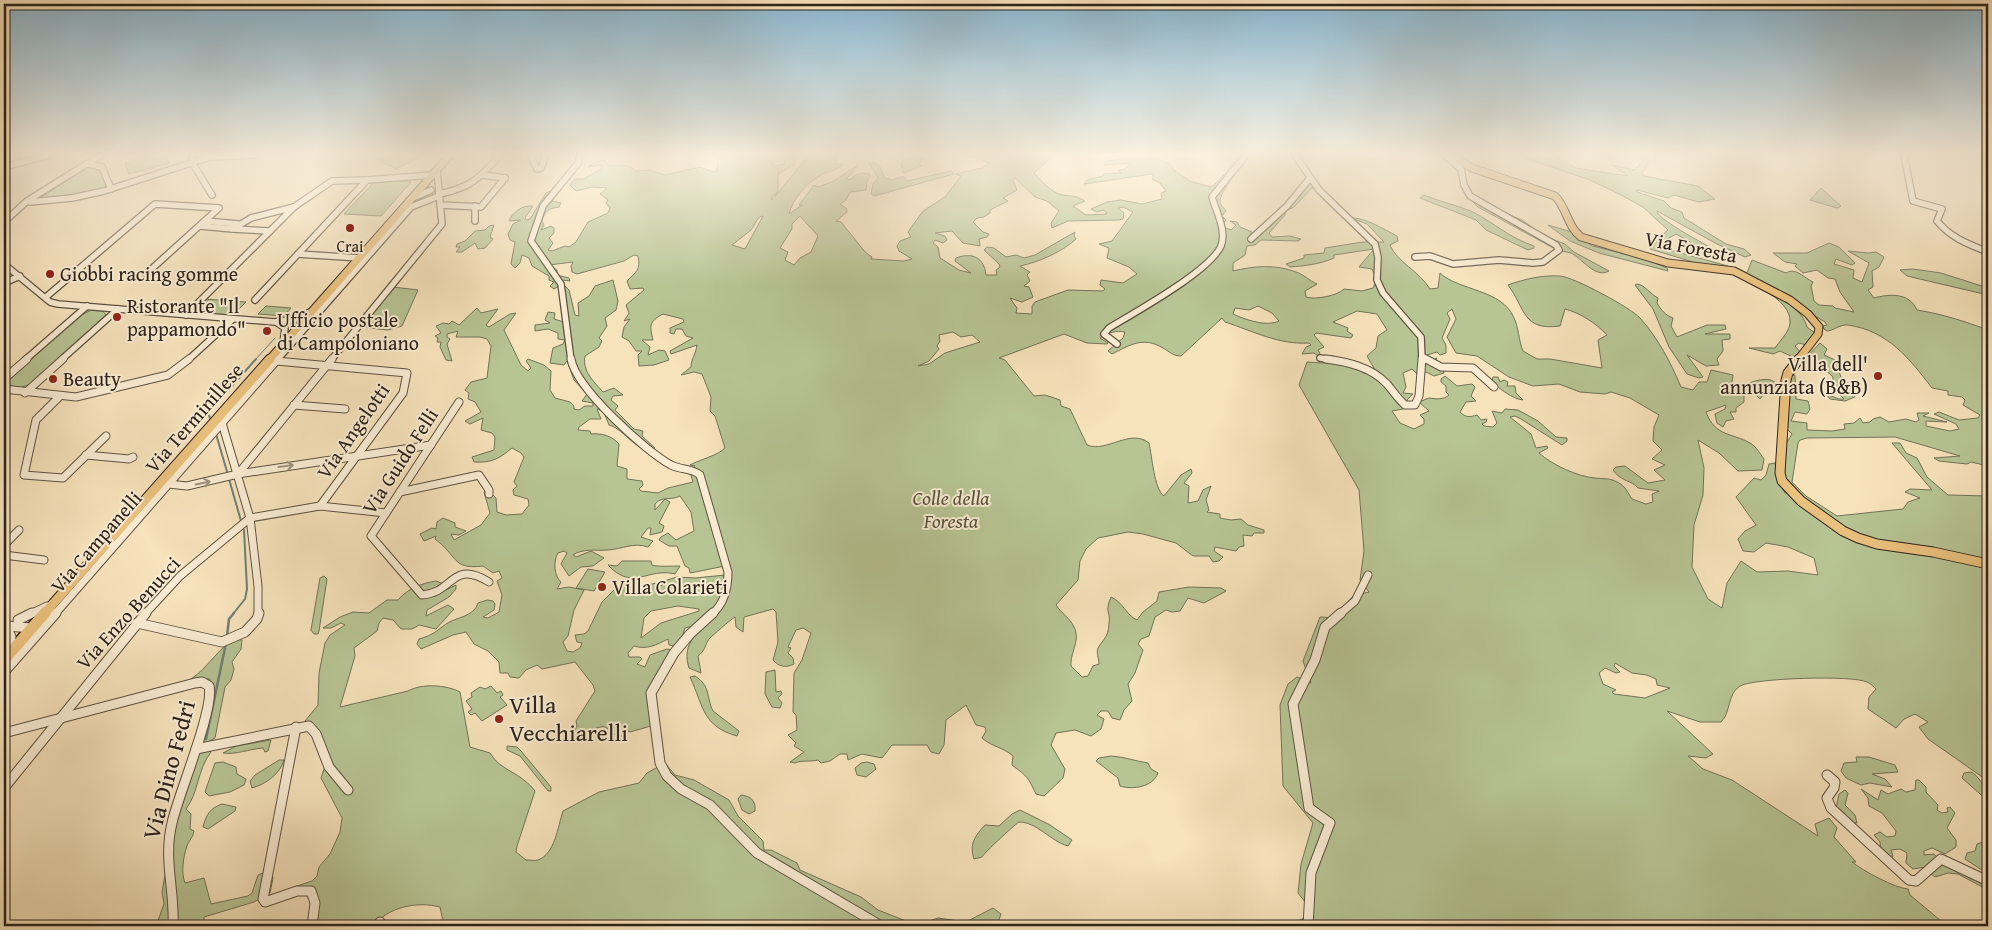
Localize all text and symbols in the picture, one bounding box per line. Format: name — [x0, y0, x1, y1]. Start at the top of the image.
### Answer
marker: Crai — [344, 222, 356, 234]
street label: Via Foresta — [1642, 223, 1740, 270]
place label: Crai — [336, 234, 364, 258]
place label: Giobbi racing gomme — [60, 259, 238, 288]
marker: Giobbi racing gomme — [44, 268, 56, 280]
place label: Ristorante "Il pappamondo" — [127, 291, 246, 343]
place label: Ufficio postale di Campoloniano — [277, 305, 419, 357]
marker: Ristorante "Il pappamondo" — [111, 311, 123, 323]
marker: Ufficio postale di Campoloniano — [261, 325, 273, 337]
place label: Villa dell' annunziata (B&B) — [1720, 349, 1868, 401]
street label: Via Terminillese — [138, 356, 250, 479]
place label: Beauty — [63, 364, 121, 393]
marker: Villa dell' annunziata (B&B) — [1872, 370, 1884, 382]
marker: Beauty — [47, 373, 59, 385]
street label: Via Angelotti — [309, 377, 396, 484]
street label: Via Guido Felli — [354, 402, 445, 519]
one-way arrow — [277, 461, 293, 471]
one-way arrow — [195, 478, 211, 487]
park label: Colle della Foresta — [912, 483, 990, 535]
street label: Via Campanelli — [43, 484, 148, 599]
street label: Via Enzo Benucci — [69, 549, 187, 676]
place label: Villa Colarieti — [612, 572, 728, 601]
marker: Villa Colarieti — [596, 581, 608, 593]
place label: Villa Vecchiarelli — [509, 687, 628, 750]
street label: Via Dino Fedri — [133, 696, 204, 843]
marker: Villa Vecchiarelli — [493, 713, 505, 725]

